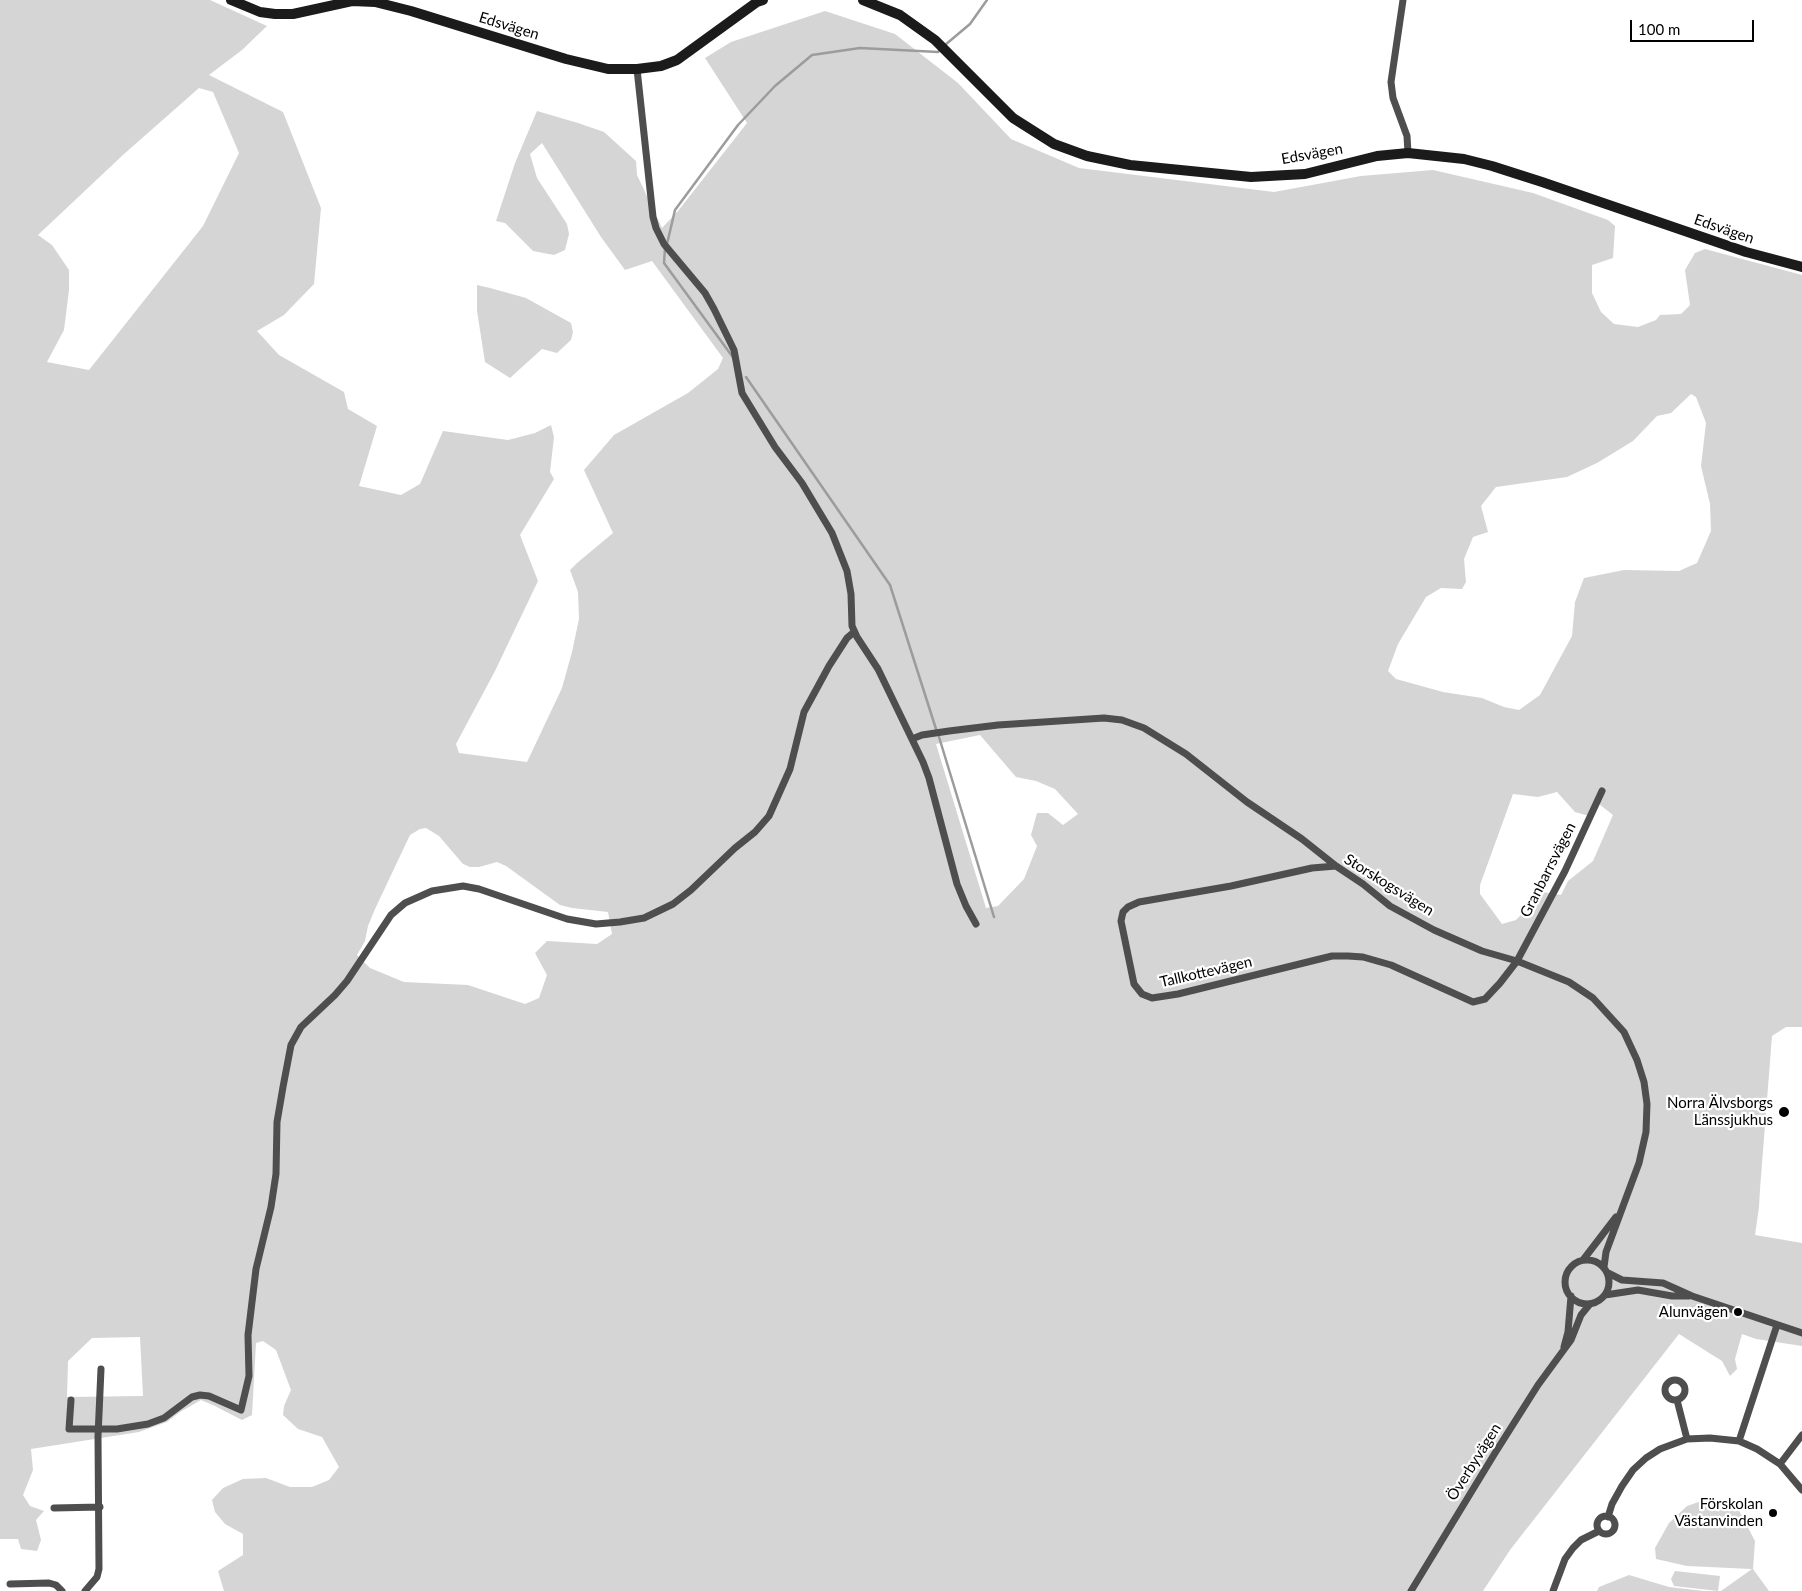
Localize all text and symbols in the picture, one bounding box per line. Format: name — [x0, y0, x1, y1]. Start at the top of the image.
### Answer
street label: Edsvägen — [477, 8, 541, 44]
scale bar — [1632, 10, 1756, 42]
text: 100 m — [1638, 20, 1680, 38]
street label: Edsvägen — [1280, 140, 1344, 168]
street label: Edsvägen — [1692, 210, 1756, 248]
street label: Granbarrsvägen — [1516, 820, 1580, 920]
street label: Storskogsvägen — [1341, 850, 1437, 920]
street label: Tallkottevägen — [1158, 953, 1254, 991]
place label: Norra Älvsborgs Länssjukhus — [1667, 1094, 1773, 1129]
marker: Norra Älvsborgs Länssjukhus — [1777, 1105, 1791, 1119]
place label: Alunvägen — [1659, 1303, 1728, 1321]
marker: Alunvägen — [1732, 1306, 1744, 1318]
street label: Överbyvägen — [1443, 1420, 1505, 1504]
place label: Förskolan Västanvinden — [1674, 1495, 1763, 1530]
marker: Förskolan Västanvinden — [1767, 1507, 1779, 1519]

